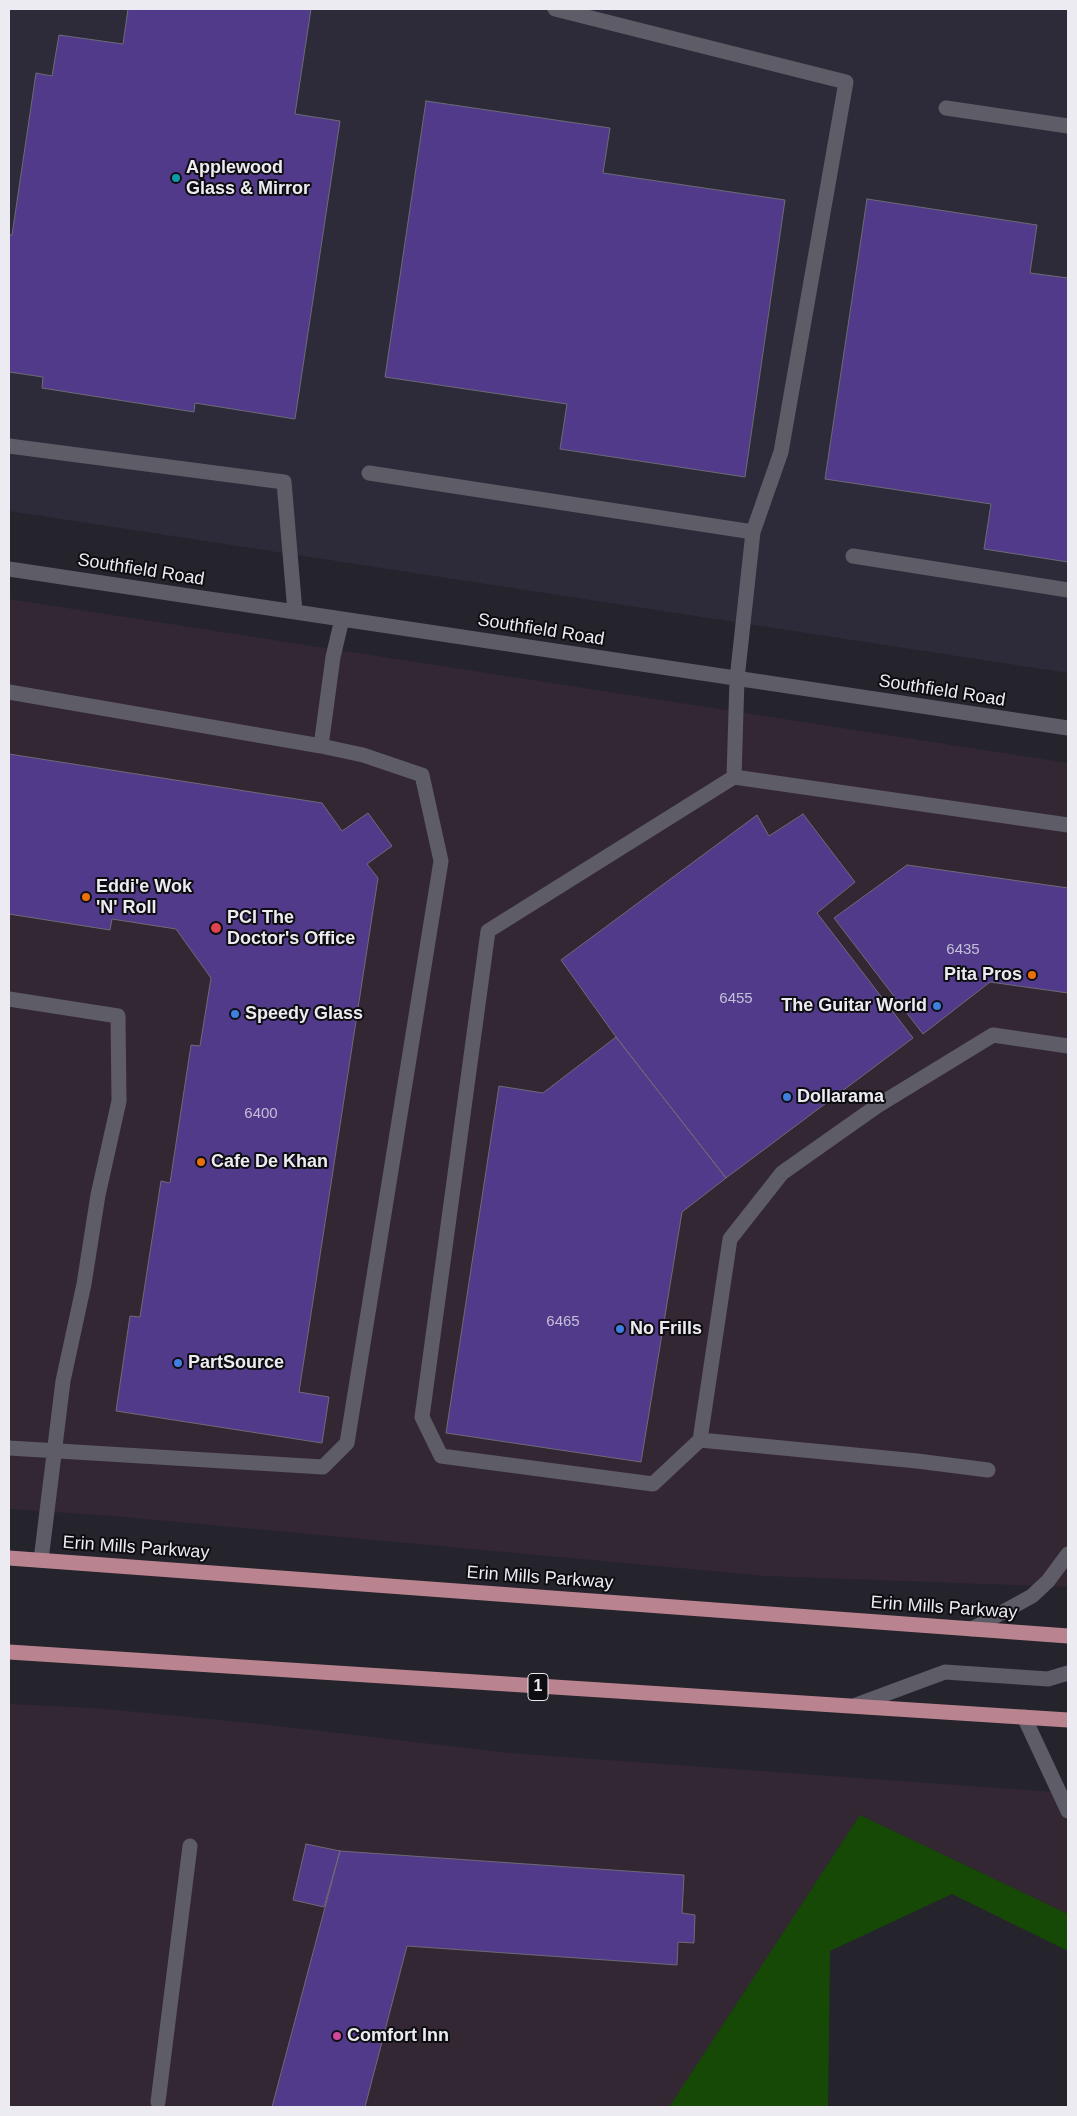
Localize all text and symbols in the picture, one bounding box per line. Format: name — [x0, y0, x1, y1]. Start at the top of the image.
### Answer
place label: Applewood Glass & Mirror — [186, 157, 310, 200]
marker: Applewood Glass & Mirror — [170, 172, 182, 184]
street label: Southfield Road — [76, 549, 206, 591]
street label: Southfield Road — [476, 609, 606, 651]
street label: Southfield Road — [877, 670, 1007, 712]
place label: Eddi'e Wok 'N' Roll — [96, 876, 192, 919]
marker: Eddi'e Wok 'N' Roll — [80, 891, 92, 903]
place label: PCI The Doctor's Office — [227, 907, 355, 950]
marker: PCI The Doctor's Office — [209, 921, 223, 935]
house number: 6435 — [946, 941, 980, 959]
place label: Pita Pros — [944, 964, 1022, 986]
marker: Pita Pros — [1026, 969, 1038, 981]
house number: 6455 — [719, 990, 753, 1008]
place label: The Guitar World — [781, 995, 927, 1017]
marker: The Guitar World — [931, 1000, 943, 1012]
place label: Speedy Glass — [245, 1003, 363, 1025]
marker: Speedy Glass — [229, 1008, 241, 1020]
place label: Dollarama — [797, 1086, 884, 1108]
marker: Dollarama — [781, 1091, 793, 1103]
house number: 6400 — [244, 1105, 278, 1123]
place label: Cafe De Khan — [211, 1151, 328, 1173]
marker: Cafe De Khan — [195, 1156, 207, 1168]
house number: 6465 — [546, 1313, 580, 1331]
place label: No Frills — [630, 1318, 702, 1340]
marker: No Frills — [614, 1323, 626, 1335]
place label: PartSource — [188, 1352, 284, 1374]
marker: PartSource — [172, 1357, 184, 1369]
street label: Erin Mills Parkway — [62, 1532, 210, 1564]
street label: Erin Mills Parkway — [466, 1562, 614, 1594]
street label: Erin Mills Parkway — [870, 1592, 1018, 1624]
road number: 1 — [528, 1674, 548, 1700]
place label: Comfort Inn — [347, 2025, 449, 2047]
marker: Comfort Inn — [331, 2030, 343, 2042]

